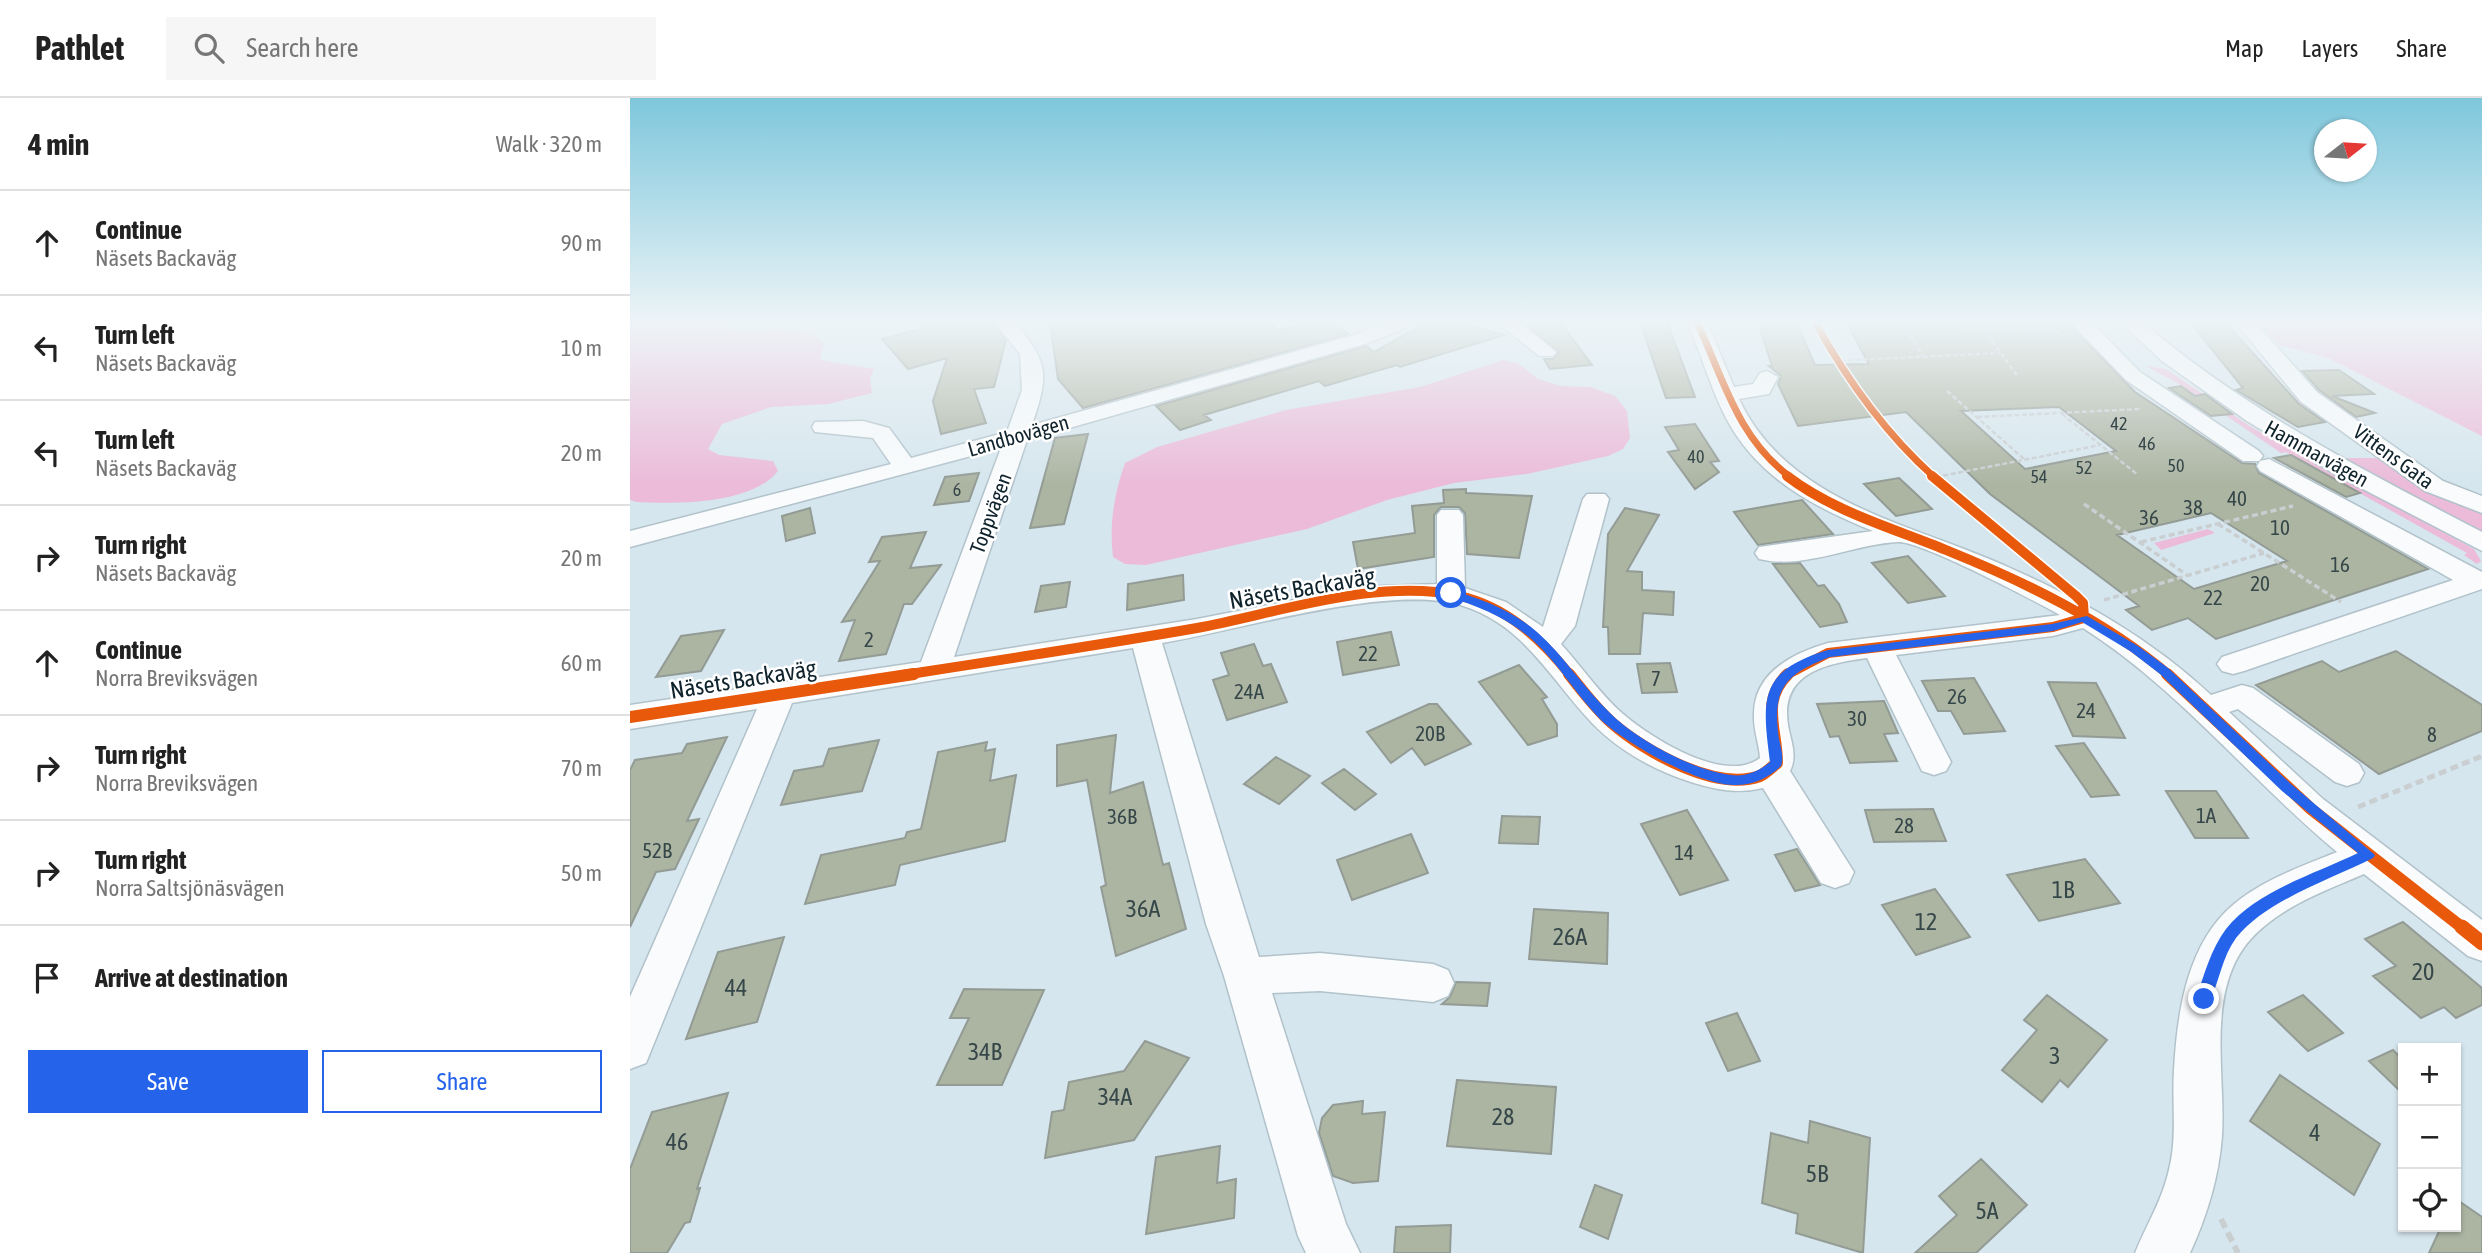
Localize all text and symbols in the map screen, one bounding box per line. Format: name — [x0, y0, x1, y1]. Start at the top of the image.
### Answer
search box — [166, 17, 656, 80]
text: Pathlet — [35, 29, 124, 67]
icon: search — [190, 29, 228, 67]
text: Search here — [246, 33, 358, 63]
text: Map — [2225, 35, 2264, 62]
text: Layers — [2302, 35, 2358, 62]
text: Share — [2396, 35, 2447, 62]
north arrow — [2314, 119, 2377, 182]
text: 4 min — [28, 127, 89, 161]
text: Walk · 320 m — [496, 131, 602, 157]
text: Continue — [95, 215, 182, 245]
icon: ahead — [28, 224, 66, 262]
text: 90 m — [561, 230, 602, 256]
text: Näsets Backaväg — [95, 245, 236, 271]
text: Turn left — [95, 320, 175, 350]
icon: left — [28, 329, 66, 367]
text: 10 m — [561, 335, 602, 361]
text: Näsets Backaväg — [95, 350, 236, 376]
street label: Landbovägen — [965, 409, 1071, 461]
house number: 42 — [2111, 413, 2127, 434]
street label: Hammarvägen — [2261, 415, 2373, 491]
street label: Vittens Gata — [2349, 419, 2439, 493]
text: Turn left — [95, 425, 175, 455]
house number: 46 — [2139, 433, 2155, 454]
icon: left — [28, 434, 66, 472]
text: 20 m — [561, 440, 602, 466]
house number: 40 — [1688, 446, 1704, 467]
text: Näsets Backaväg — [95, 455, 236, 481]
house number: 50 — [2168, 455, 2184, 476]
house number: 52 — [2076, 457, 2092, 478]
house number: 54 — [2031, 466, 2047, 487]
street label: Toppvägen — [964, 469, 1016, 557]
house number: 6 — [953, 479, 961, 500]
house number: 40 — [2227, 486, 2247, 510]
house number: 38 — [2183, 495, 2203, 519]
house number: 36 — [2139, 505, 2159, 529]
house number: 10 — [2270, 515, 2290, 539]
text: Turn right — [95, 530, 186, 560]
icon: right — [28, 539, 66, 577]
text: 20 m — [561, 545, 602, 571]
house number: 16 — [2330, 552, 2350, 576]
text: Näsets Backaväg — [95, 560, 236, 586]
street label: Näsets Backaväg — [1227, 562, 1378, 614]
house number: 20 — [2250, 571, 2270, 595]
route start — [1435, 577, 1466, 608]
house number: 22 — [2203, 585, 2223, 609]
house number: 2 — [864, 627, 874, 651]
text: Continue — [95, 635, 182, 665]
house number: 22 — [1358, 641, 1378, 665]
icon: ahead — [28, 644, 66, 682]
text: 60 m — [561, 650, 602, 676]
street label: Näsets Backaväg — [668, 654, 819, 704]
text: Norra Breviksvägen — [95, 665, 258, 691]
house number: 7 — [1651, 666, 1661, 690]
house number: 24A — [1234, 679, 1265, 703]
house number: 26 — [1947, 684, 1967, 708]
house number: 24 — [2076, 698, 2096, 722]
house number: 30 — [1847, 706, 1867, 730]
house number: 20B — [1415, 721, 1445, 745]
house number: 8 — [2427, 722, 2437, 746]
text: Turn right — [95, 740, 186, 770]
icon: right — [28, 749, 66, 787]
text: 70 m — [561, 755, 602, 781]
text: Norra Breviksvägen — [95, 770, 258, 796]
house number: 1A — [2196, 803, 2217, 827]
house number: 36B — [1107, 804, 1137, 828]
house number: 28 — [1894, 813, 1914, 837]
house number: 52B — [642, 838, 672, 862]
house number: 14 — [1674, 840, 1694, 864]
text: Turn right — [95, 845, 186, 875]
icon: right — [28, 854, 66, 892]
text: 50 m — [561, 860, 602, 886]
text: Norra Saltsjönäsvägen — [95, 875, 285, 901]
house number: 1B — [2052, 876, 2075, 903]
house number: 36A — [1126, 895, 1160, 922]
house number: 12 — [1915, 908, 1937, 935]
house number: 26A — [1553, 923, 1587, 950]
house number: 20 — [2412, 958, 2434, 985]
icon: arrive — [28, 959, 66, 997]
text: Arrive at destination — [95, 963, 288, 993]
house number: 44 — [725, 974, 747, 1001]
route end — [2188, 983, 2219, 1014]
house number: 34B — [968, 1038, 1003, 1065]
house number: 3 — [2049, 1042, 2061, 1069]
map controls — [2398, 1043, 2461, 1232]
button: + — [2398, 1043, 2461, 1106]
button: Save — [28, 1050, 308, 1113]
button: Share — [322, 1050, 602, 1113]
house number: 34A — [1098, 1083, 1132, 1110]
house number: 28 — [1492, 1103, 1514, 1130]
button: − — [2398, 1106, 2461, 1169]
house number: 4 — [2309, 1119, 2321, 1146]
house number: 46 — [666, 1128, 688, 1155]
house number: 5B — [1806, 1160, 1829, 1187]
button: locate — [2398, 1169, 2461, 1232]
house number: 5A — [1975, 1197, 1999, 1224]

